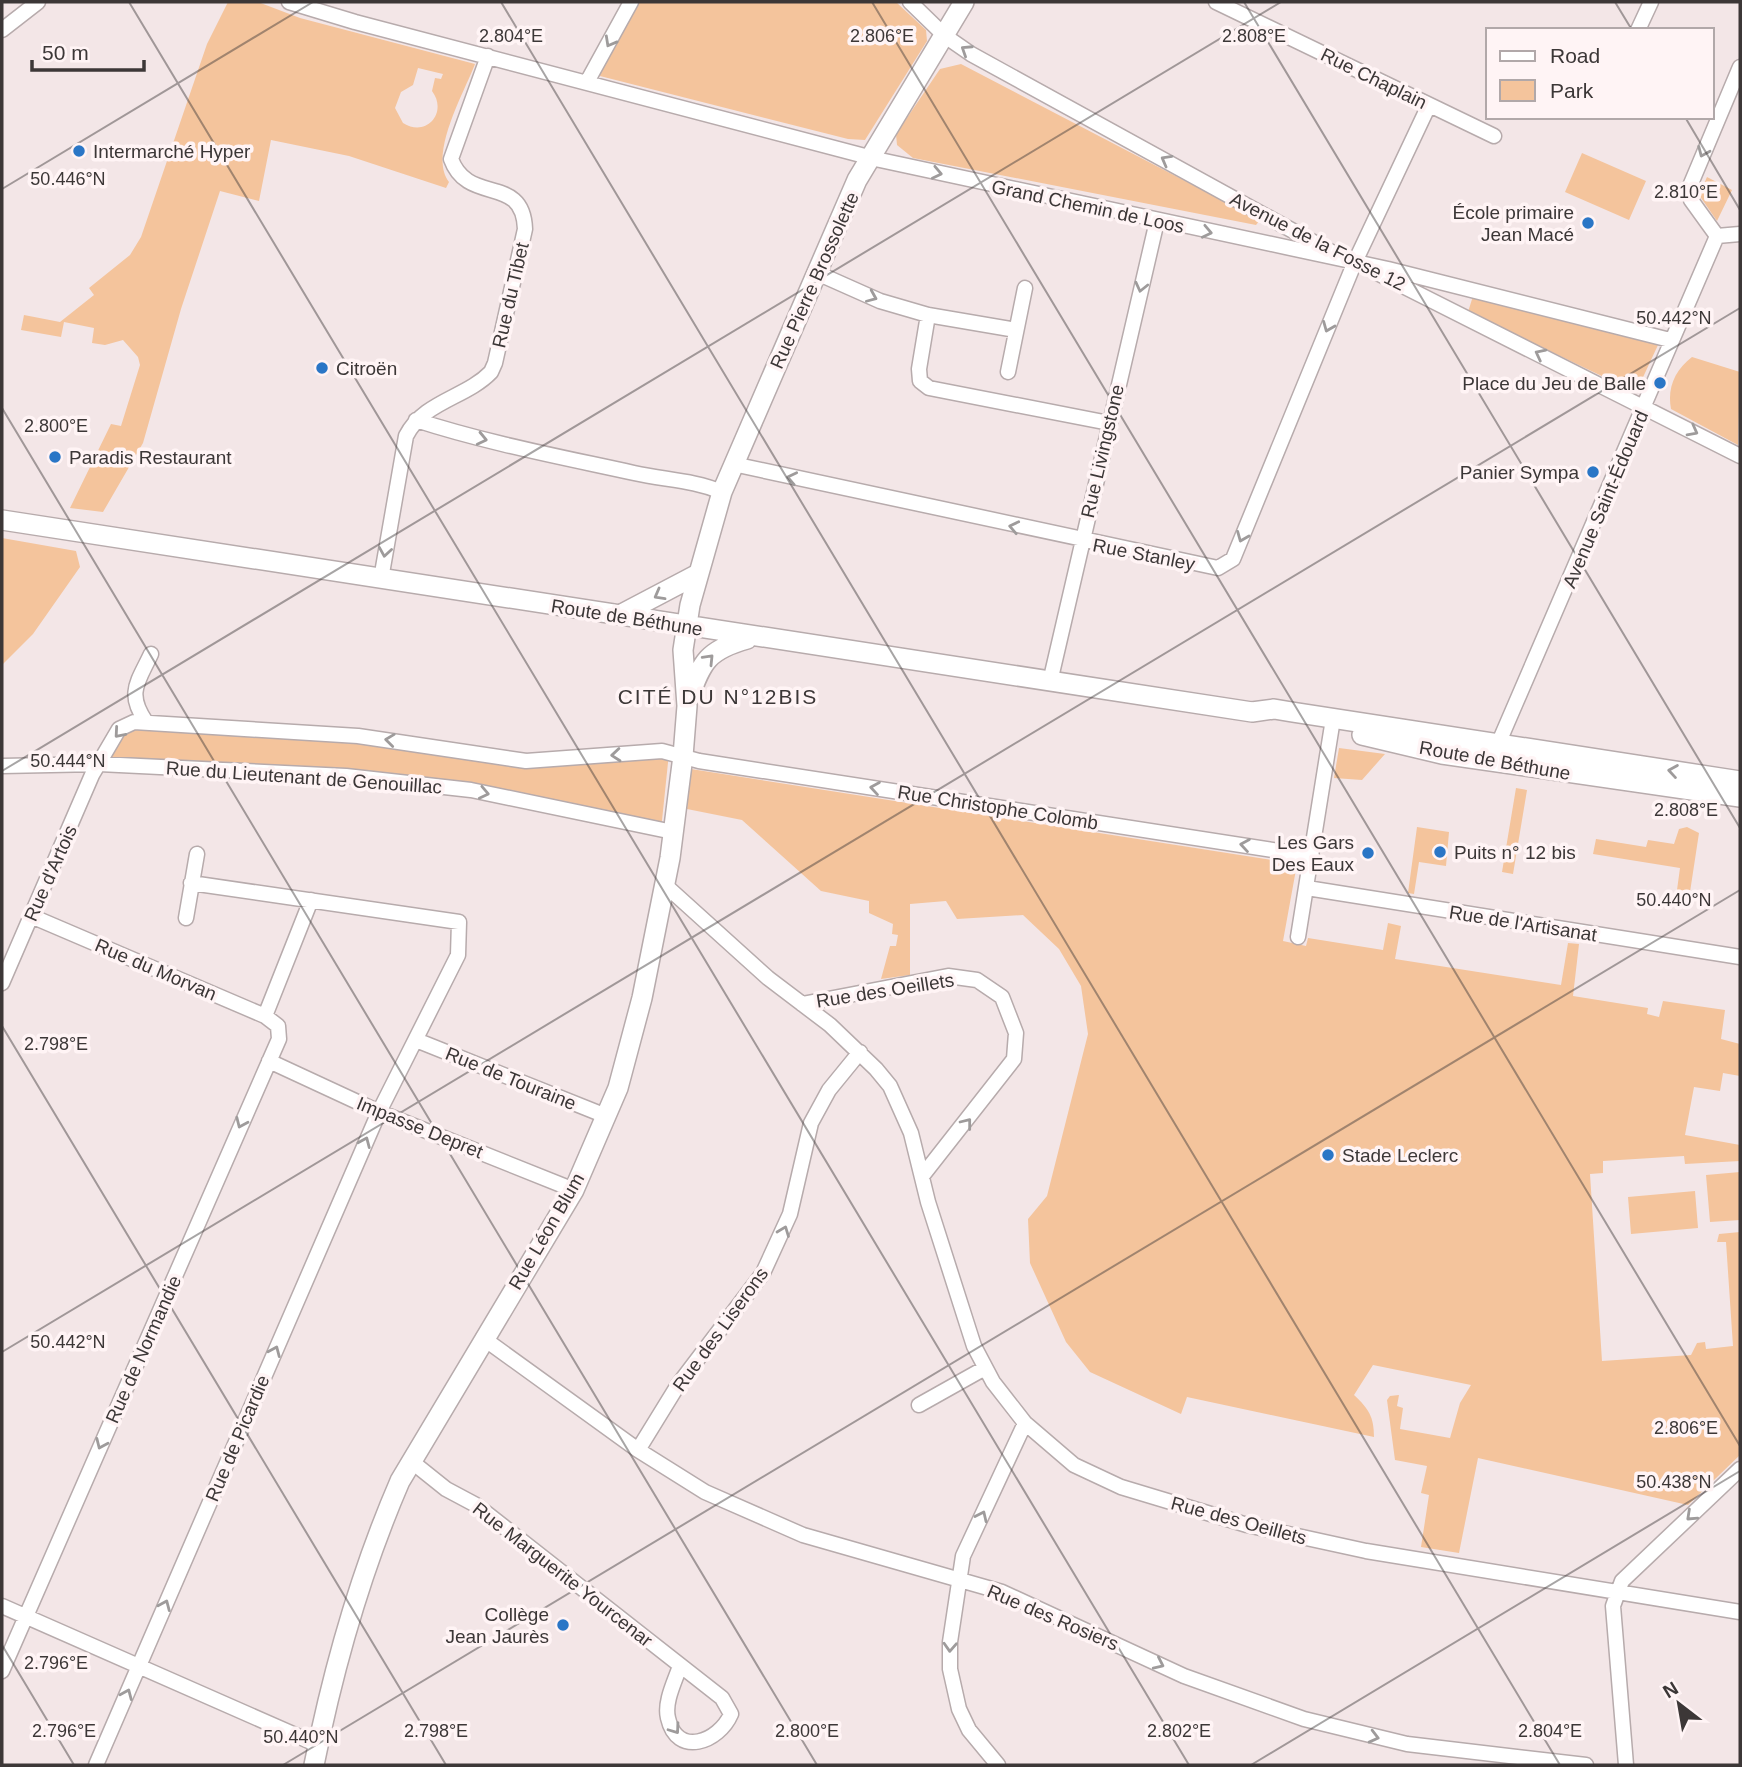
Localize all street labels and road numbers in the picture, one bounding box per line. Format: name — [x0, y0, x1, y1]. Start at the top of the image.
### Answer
street label: Rue Chaplain — [1317, 44, 1430, 113]
street label: Grand Chemin de Loos — [990, 176, 1186, 237]
street label: Avenue de la Fosse 12 — [1227, 188, 1409, 295]
street label: Rue Pierre Brossolette — [766, 189, 863, 372]
street label: Rue du Tibet — [488, 240, 533, 350]
street label: Rue Livingstone — [1077, 382, 1128, 520]
street label: Avenue Saint-Édouard — [1559, 407, 1652, 591]
street label: Rue Stanley — [1091, 534, 1197, 575]
street label: Route de Béthune — [550, 595, 704, 640]
street label: Route de Béthune — [1418, 737, 1572, 784]
street label: Rue du Lieutenant de Genouillac — [165, 757, 443, 798]
street label: Rue Christophe Colomb — [896, 781, 1100, 834]
street label: Rue d'Artois — [20, 822, 81, 924]
street label: Rue de l'Artisanat — [1448, 901, 1599, 946]
street label: Rue du Morvan — [92, 934, 220, 1005]
street label: Rue des Oeillets — [815, 969, 956, 1012]
street label: Rue de Touraine — [442, 1043, 579, 1114]
street label: Impasse Depret — [354, 1093, 487, 1163]
street label: Rue Léon Blum — [505, 1169, 588, 1293]
street label: Rue des Liserons — [668, 1263, 772, 1395]
street label: Rue de Normandie — [101, 1272, 185, 1426]
street label: Rue de Picardie — [201, 1372, 274, 1505]
street label: Rue des Oeillets — [1169, 1492, 1309, 1549]
street label: Rue Marguerite Yourcenar — [469, 1498, 657, 1651]
street label: Rue des Rosiers — [984, 1580, 1122, 1655]

